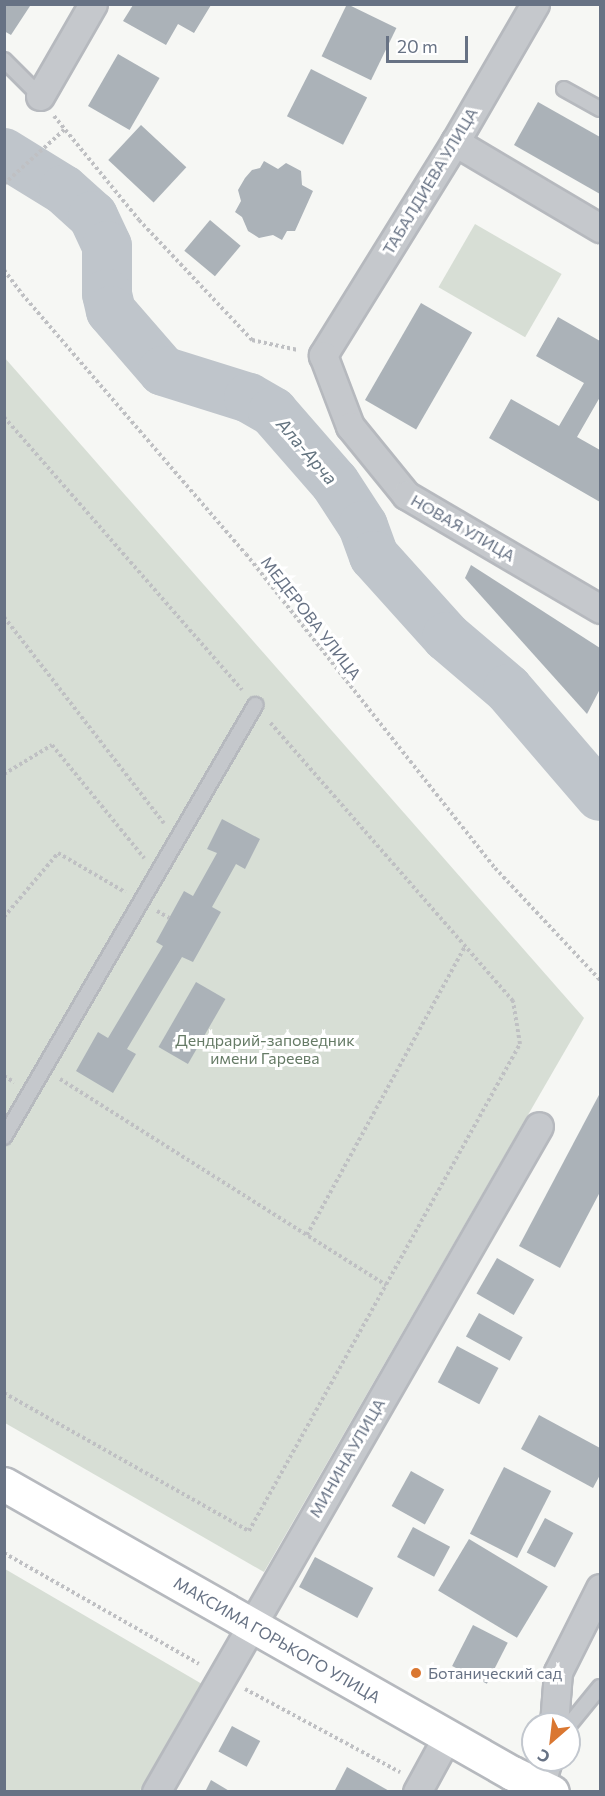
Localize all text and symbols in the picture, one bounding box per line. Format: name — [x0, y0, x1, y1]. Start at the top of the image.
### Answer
scale bar — [389, 24, 472, 62]
text: 20 m — [397, 35, 438, 57]
street label: ТАБАЛДИЕВА УЛИЦА — [378, 104, 482, 258]
water label: Ала-Арча — [272, 413, 342, 489]
street label: НОВАЯ УЛИЦА — [408, 490, 518, 566]
street label: МЕДЕРОВА УЛИЦА — [257, 553, 365, 683]
park label: Дендрарий-заповедник имени Гареева — [175, 1030, 355, 1068]
street label: МИНИНА УЛИЦА — [305, 1395, 389, 1521]
street label: МАКСИМА ГОРЬКОГО УЛИЦА — [170, 1573, 384, 1707]
place label: Ботанический сад — [428, 1663, 562, 1683]
marker: Ботанический сад — [409, 1666, 423, 1680]
north arrow — [521, 1712, 581, 1772]
text: С — [534, 1746, 553, 1768]

